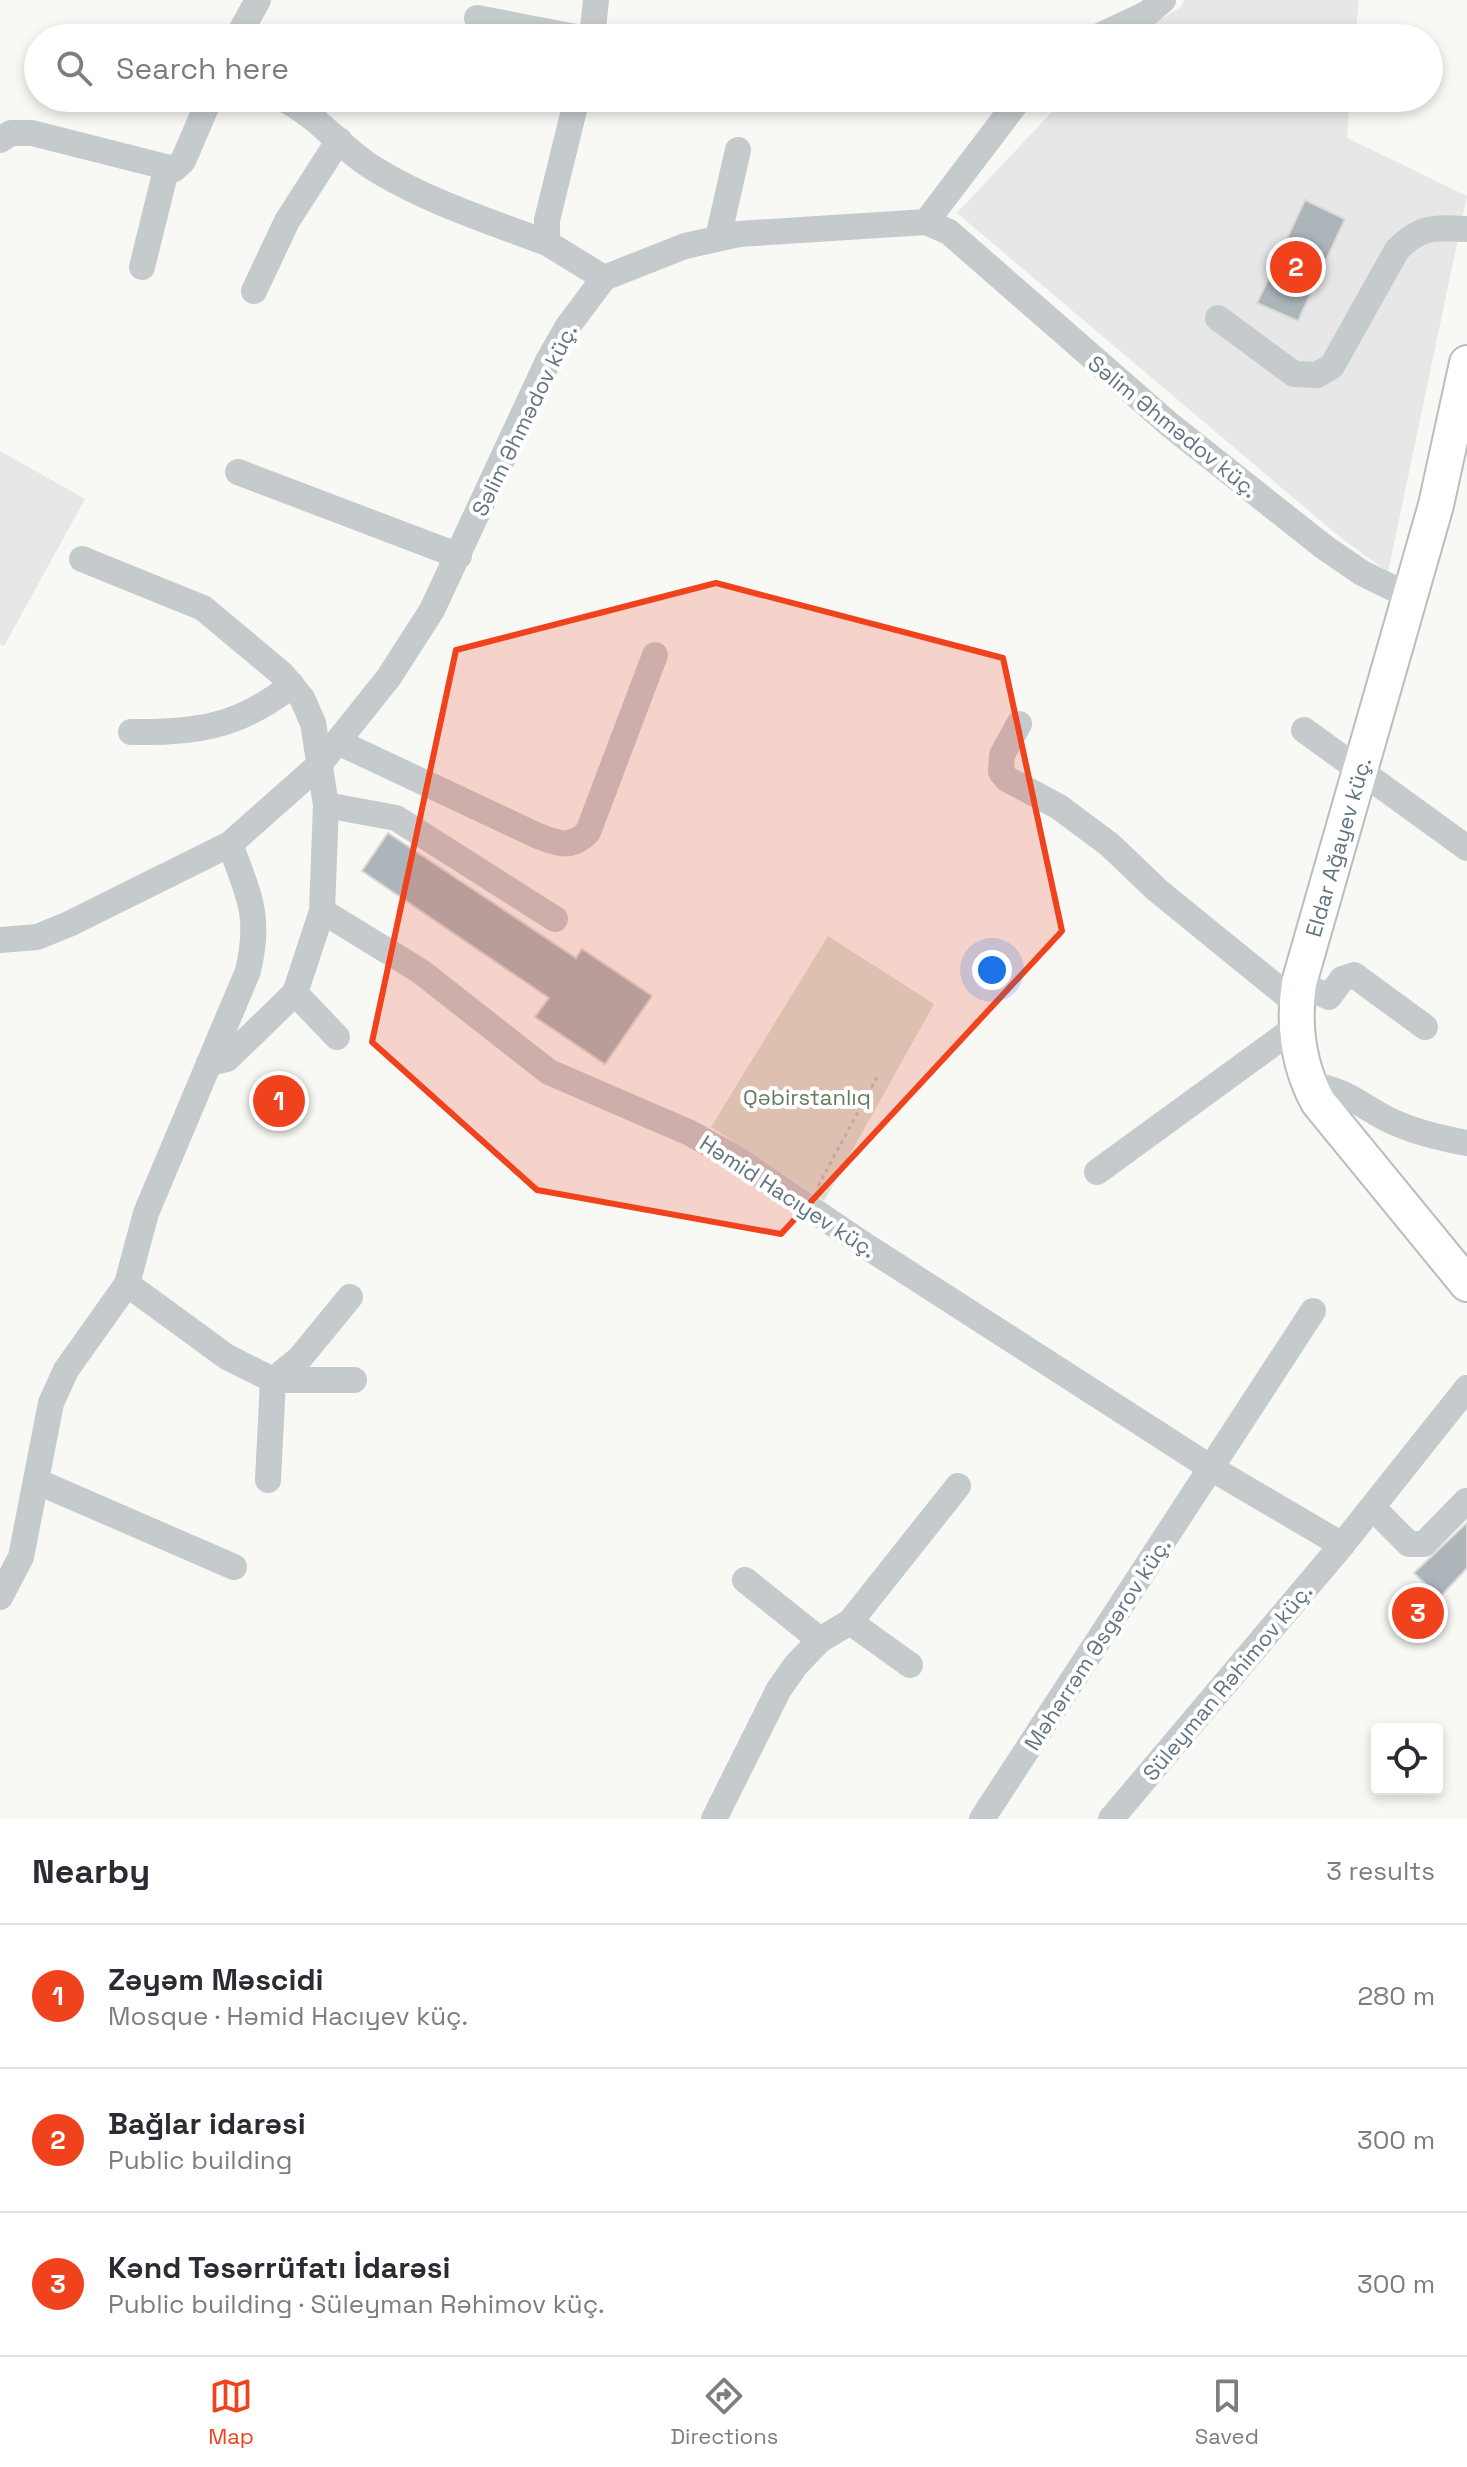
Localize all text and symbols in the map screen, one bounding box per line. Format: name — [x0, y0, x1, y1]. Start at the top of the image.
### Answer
search box — [24, 24, 1443, 112]
icon: search — [52, 46, 96, 90]
text: Search here — [116, 49, 289, 88]
pin: 2 — [1270, 237, 1322, 297]
street label: Səlim Əhmədov küç. — [465, 319, 583, 521]
street label: Səlim Əhmədov küç. — [1082, 349, 1264, 503]
street label: Eldar Ağayev küç. — [1299, 754, 1377, 940]
your location — [972, 950, 1012, 990]
pin: 1 — [253, 1071, 305, 1131]
park label: Qəbirstanlıq — [743, 1083, 871, 1111]
street label: Həmid Hacıyev küç. — [695, 1129, 881, 1263]
street label: Məhərrəm Əsgərov küç. — [1018, 1532, 1176, 1756]
street label: Süleyman Rəhimov küç. — [1136, 1578, 1318, 1786]
pin: 3 — [1392, 1583, 1444, 1643]
map controls — [1371, 1723, 1443, 1795]
button: locate — [1371, 1723, 1443, 1795]
text: Nearby — [32, 1850, 150, 1893]
text: 3 results — [1326, 1854, 1435, 1888]
text: Zəyəm Məscidi — [108, 1960, 324, 1999]
text: 1 — [52, 1979, 64, 2013]
text: 280 m — [1357, 1979, 1435, 2013]
text: Mosque · Həmid Hacıyev küç. — [108, 1999, 468, 2033]
text: Bağlar idarəsi — [108, 2104, 306, 2143]
text: 2 — [50, 2123, 66, 2157]
text: 300 m — [1357, 2123, 1435, 2157]
text: Public building — [108, 2143, 292, 2177]
text: Kənd Təsərrüfatı İdarəsi — [108, 2248, 451, 2287]
text: 3 — [50, 2267, 66, 2301]
text: 300 m — [1357, 2267, 1435, 2301]
text: Public building · Süleyman Rəhimov küç. — [108, 2287, 605, 2321]
tab: Map — [208, 2374, 254, 2450]
tab: Directions — [670, 2374, 778, 2450]
tab: Saved — [1195, 2374, 1259, 2450]

